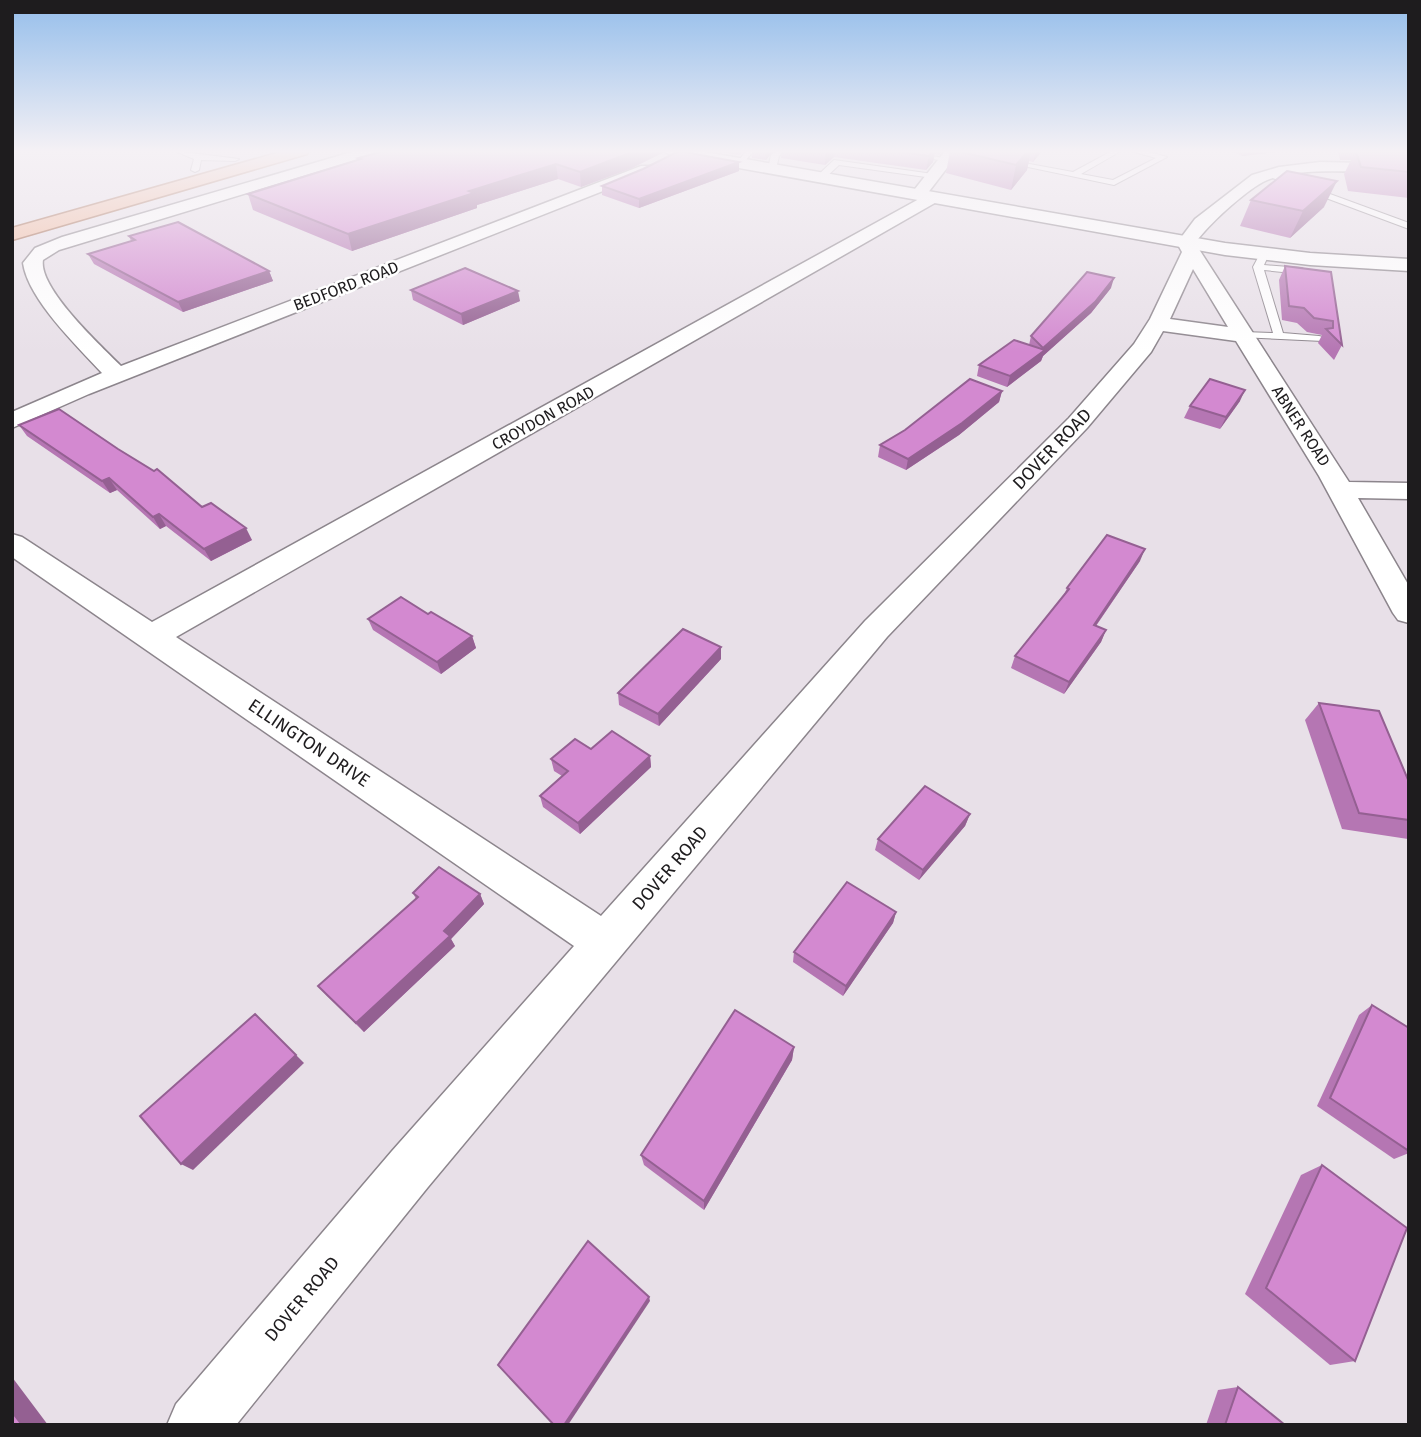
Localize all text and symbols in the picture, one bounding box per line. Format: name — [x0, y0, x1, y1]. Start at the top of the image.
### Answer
street label: BEDFORD ROAD — [291, 257, 401, 315]
street label: CROYDON ROAD — [488, 382, 598, 454]
street label: ABNER ROAD — [1268, 382, 1334, 470]
street label: DOVER ROAD — [1008, 404, 1096, 494]
street label: ELLINGTON DRIVE — [244, 694, 374, 792]
street label: DOVER ROAD — [628, 821, 712, 915]
street label: DOVER ROAD — [260, 1252, 344, 1346]

